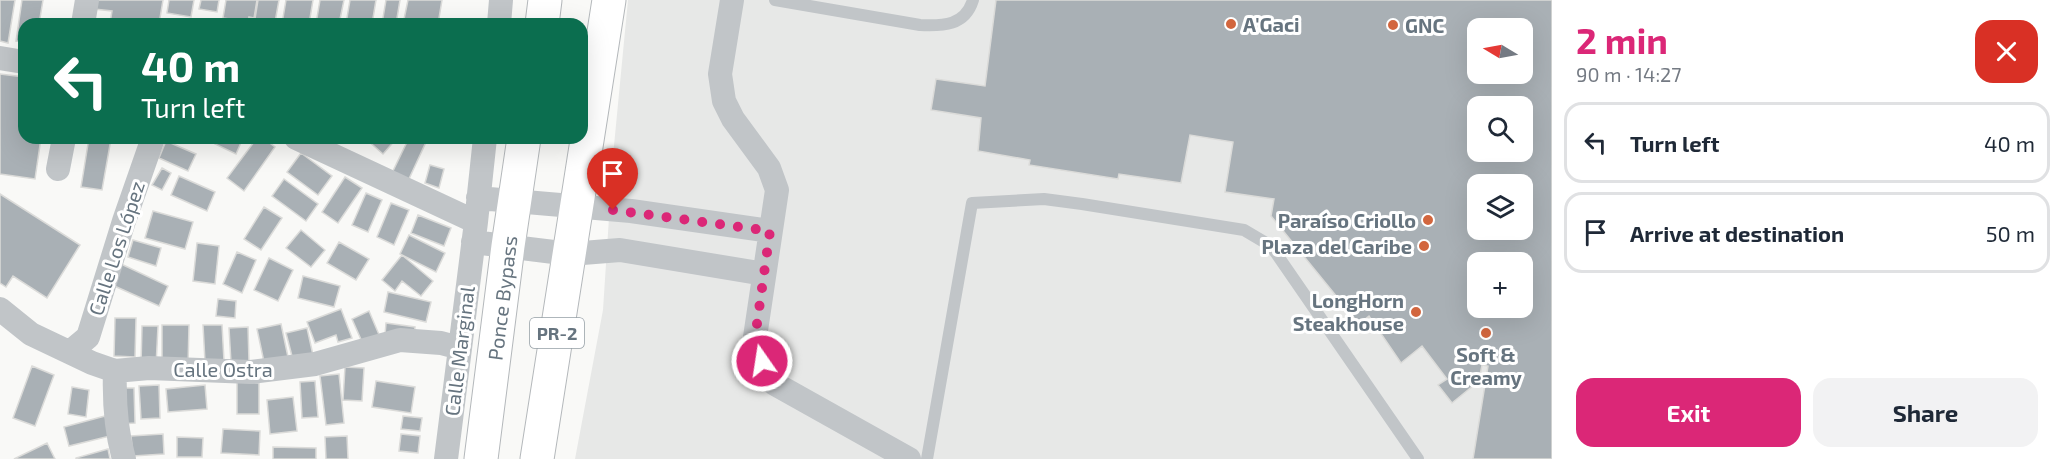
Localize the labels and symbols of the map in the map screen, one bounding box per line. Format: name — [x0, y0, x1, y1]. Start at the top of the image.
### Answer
place label: A'Gaci — [1243, 12, 1300, 36]
place label: GNC — [1405, 13, 1444, 37]
marker: A'Gaci — [1224, 17, 1238, 31]
marker: GNC — [1386, 18, 1400, 32]
north arrow — [1467, 18, 1533, 84]
pin — [587, 148, 638, 210]
street label: Calle Los López — [83, 178, 149, 318]
place label: Paraíso Criollo — [1278, 208, 1416, 232]
marker: Paraíso Criollo — [1421, 213, 1435, 227]
street label: Ponce Bypass — [482, 234, 522, 362]
place label: Plaza del Caribe — [1261, 234, 1412, 258]
marker: Plaza del Caribe — [1417, 239, 1431, 253]
street label: Calle Marginal — [439, 285, 479, 417]
place label: LongHorn Steakhouse — [1293, 288, 1404, 335]
marker: LongHorn Steakhouse — [1409, 305, 1423, 319]
road number: PR-2 — [530, 318, 584, 348]
marker: Soft & Creamy — [1479, 326, 1493, 340]
position arrow — [730, 329, 794, 393]
place label: Soft & Creamy — [1450, 342, 1523, 390]
street label: Calle Ostra — [173, 357, 273, 381]

